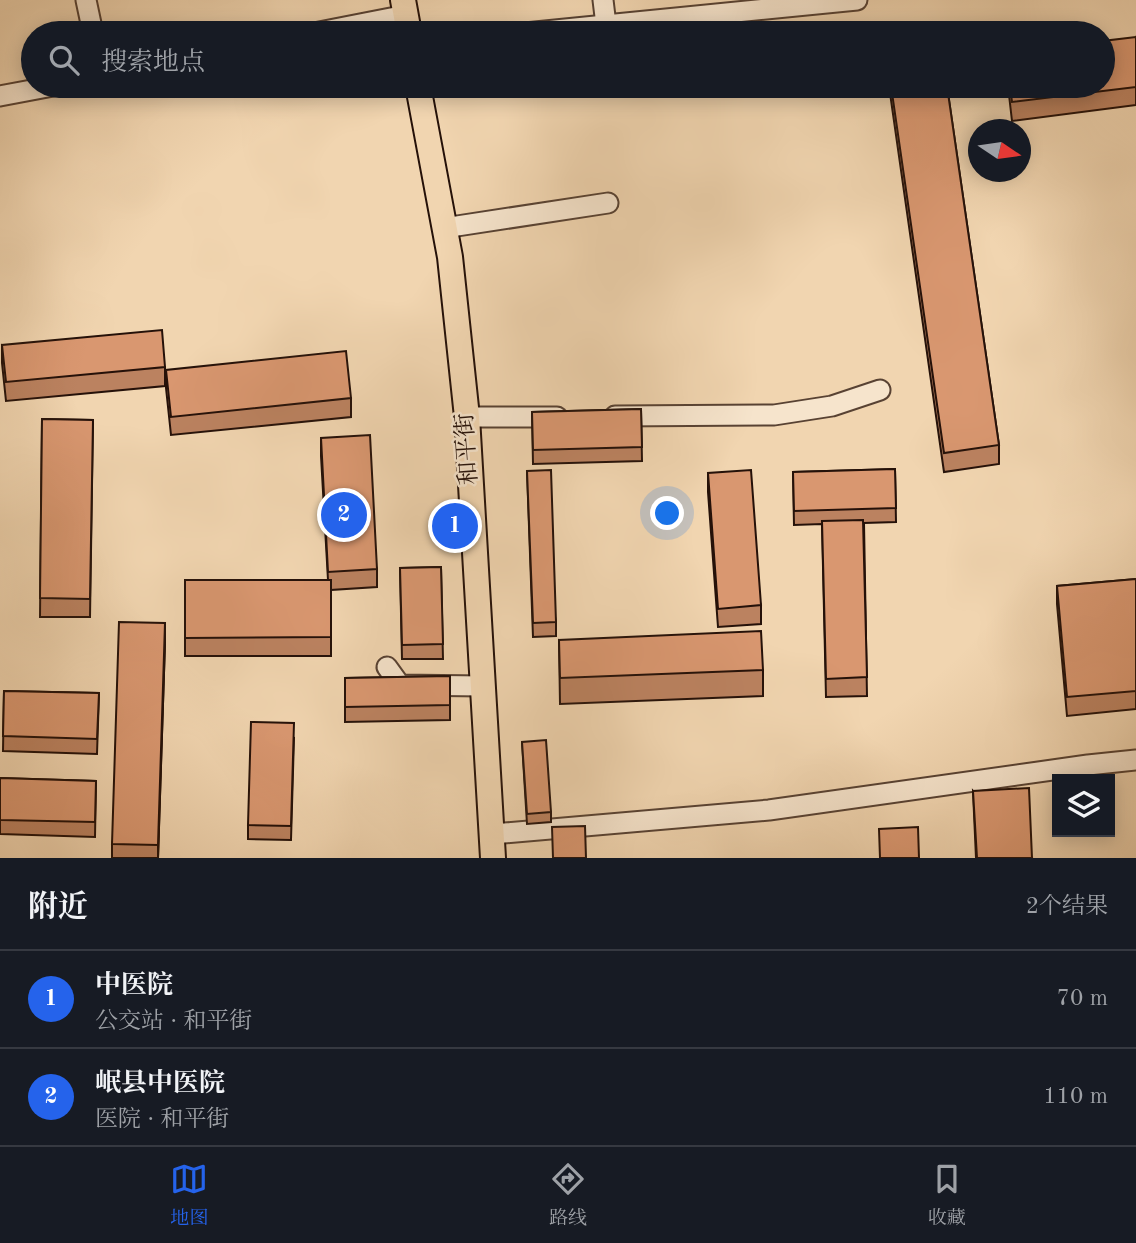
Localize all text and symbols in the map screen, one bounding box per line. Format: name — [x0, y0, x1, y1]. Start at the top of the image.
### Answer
search box — [21, 21, 1115, 98]
icon: search — [45, 41, 83, 79]
text: 搜索地点 — [101, 50, 205, 76]
north arrow — [968, 119, 1031, 182]
street label: 和平街 — [451, 412, 482, 486]
pin: 2 — [321, 489, 367, 541]
your location — [650, 496, 684, 530]
pin: 1 — [432, 500, 478, 552]
map controls — [1052, 774, 1115, 837]
button: layers — [1052, 774, 1115, 837]
text: 附近 — [28, 893, 88, 923]
text: 2个结果 — [1026, 895, 1108, 918]
text: 中医院 — [95, 973, 173, 999]
text: 1 — [44, 987, 58, 1010]
text: 70 m — [1057, 987, 1108, 1010]
text: 公交站 · 和平街 — [95, 1010, 252, 1033]
text: 岷县中医院 — [95, 1071, 225, 1097]
text: 2 — [44, 1085, 58, 1108]
text: 110 m — [1043, 1085, 1108, 1108]
text: 医院 · 和平街 — [95, 1108, 229, 1131]
tab: 地图 — [170, 1160, 208, 1231]
tab: 路线 — [549, 1160, 587, 1231]
tab: 收藏 — [928, 1160, 966, 1231]

